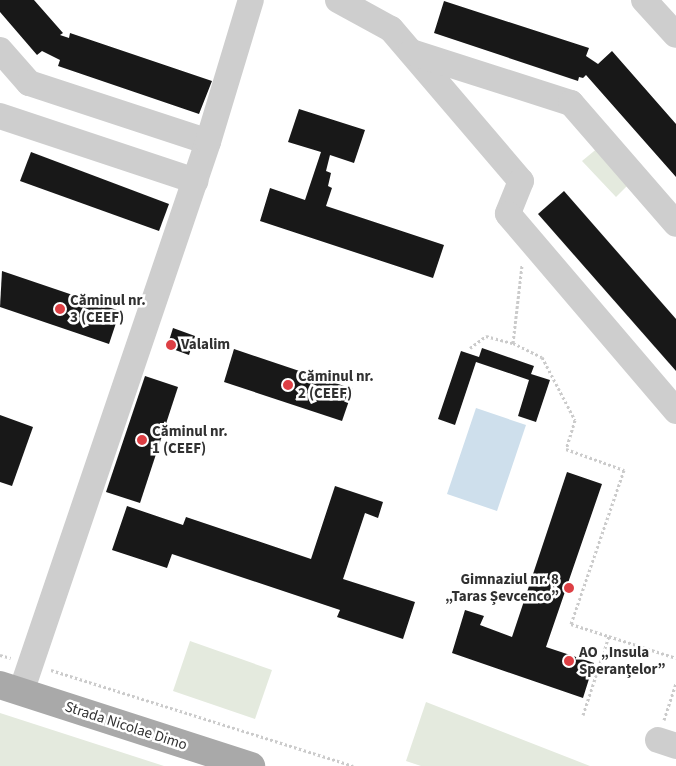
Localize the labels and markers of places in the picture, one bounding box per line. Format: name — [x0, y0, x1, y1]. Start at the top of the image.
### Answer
place label: Căminul nr. 3 (CEEF) — [70, 291, 146, 326]
marker: Căminul nr. 3 (CEEF) — [54, 303, 66, 315]
place label: Valalim — [181, 336, 230, 354]
marker: Valalim — [165, 339, 177, 351]
place label: Căminul nr. 2 (CEEF) — [298, 367, 374, 402]
marker: Căminul nr. 2 (CEEF) — [282, 379, 294, 391]
place label: Căminul nr. 1 (CEEF) — [152, 422, 228, 457]
marker: Căminul nr. 1 (CEEF) — [136, 434, 148, 446]
place label: Gimnaziul nr. 8 „Taras Șevcenco” — [445, 570, 559, 605]
marker: Gimnaziul nr. 8 „Taras Șevcenco” — [563, 582, 575, 594]
place label: AO „Insula Speranțelor” — [579, 643, 665, 678]
marker: AO „Insula Speranțelor” — [563, 655, 575, 667]

